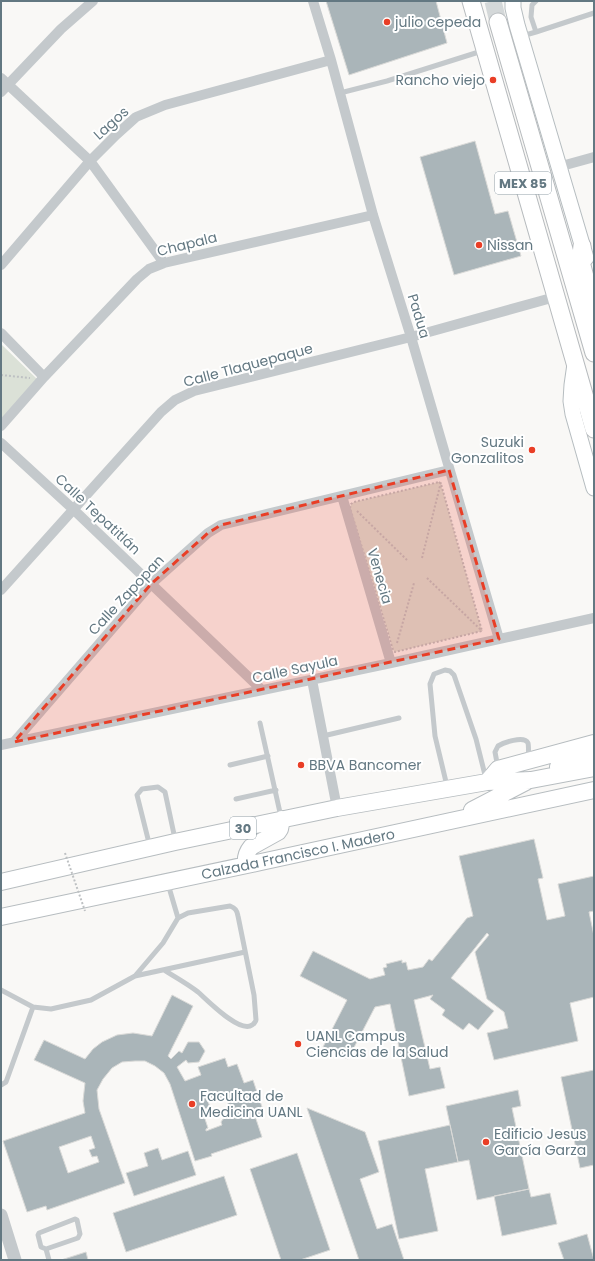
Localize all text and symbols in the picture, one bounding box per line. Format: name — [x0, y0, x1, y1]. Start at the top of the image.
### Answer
place label: julio cepeda — [394, 12, 481, 32]
marker: julio cepeda — [382, 17, 392, 27]
place label: Rancho viejo — [395, 70, 485, 90]
marker: Rancho viejo — [488, 75, 498, 85]
street label: Lagos — [89, 102, 133, 144]
road number: MEX 85 — [495, 172, 551, 194]
street label: Chapala — [155, 227, 219, 261]
place label: Nissan — [487, 235, 533, 255]
marker: Nissan — [474, 240, 484, 250]
street label: Padua — [403, 291, 435, 341]
street label: Calle Tlaquepaque — [181, 338, 315, 392]
place label: Suzuki Gonzalitos — [451, 432, 524, 468]
marker: Suzuki Gonzalitos — [527, 445, 537, 455]
street label: Calle Tepatitlán — [51, 469, 145, 559]
street label: Venecia — [363, 546, 397, 606]
street label: Calle Zapopan — [84, 551, 168, 639]
street label: Calle Sayula — [250, 650, 340, 688]
place label: BBVA Bancomer — [309, 755, 422, 775]
marker: BBVA Bancomer — [296, 760, 306, 770]
road number: 30 — [230, 817, 256, 839]
street label: Calzada Francisco I. Madero — [199, 824, 397, 884]
place label: UANL Campus Ciencias de la Salud — [306, 1026, 448, 1062]
marker: UANL Campus Ciencias de la Salud — [293, 1039, 303, 1049]
place label: Facultad de Medicina UANL — [200, 1086, 303, 1122]
marker: Facultad de Medicina UANL — [187, 1099, 197, 1109]
place label: Edificio Jesus García Garza — [494, 1124, 586, 1160]
marker: Edificio Jesus García Garza — [481, 1137, 491, 1147]

